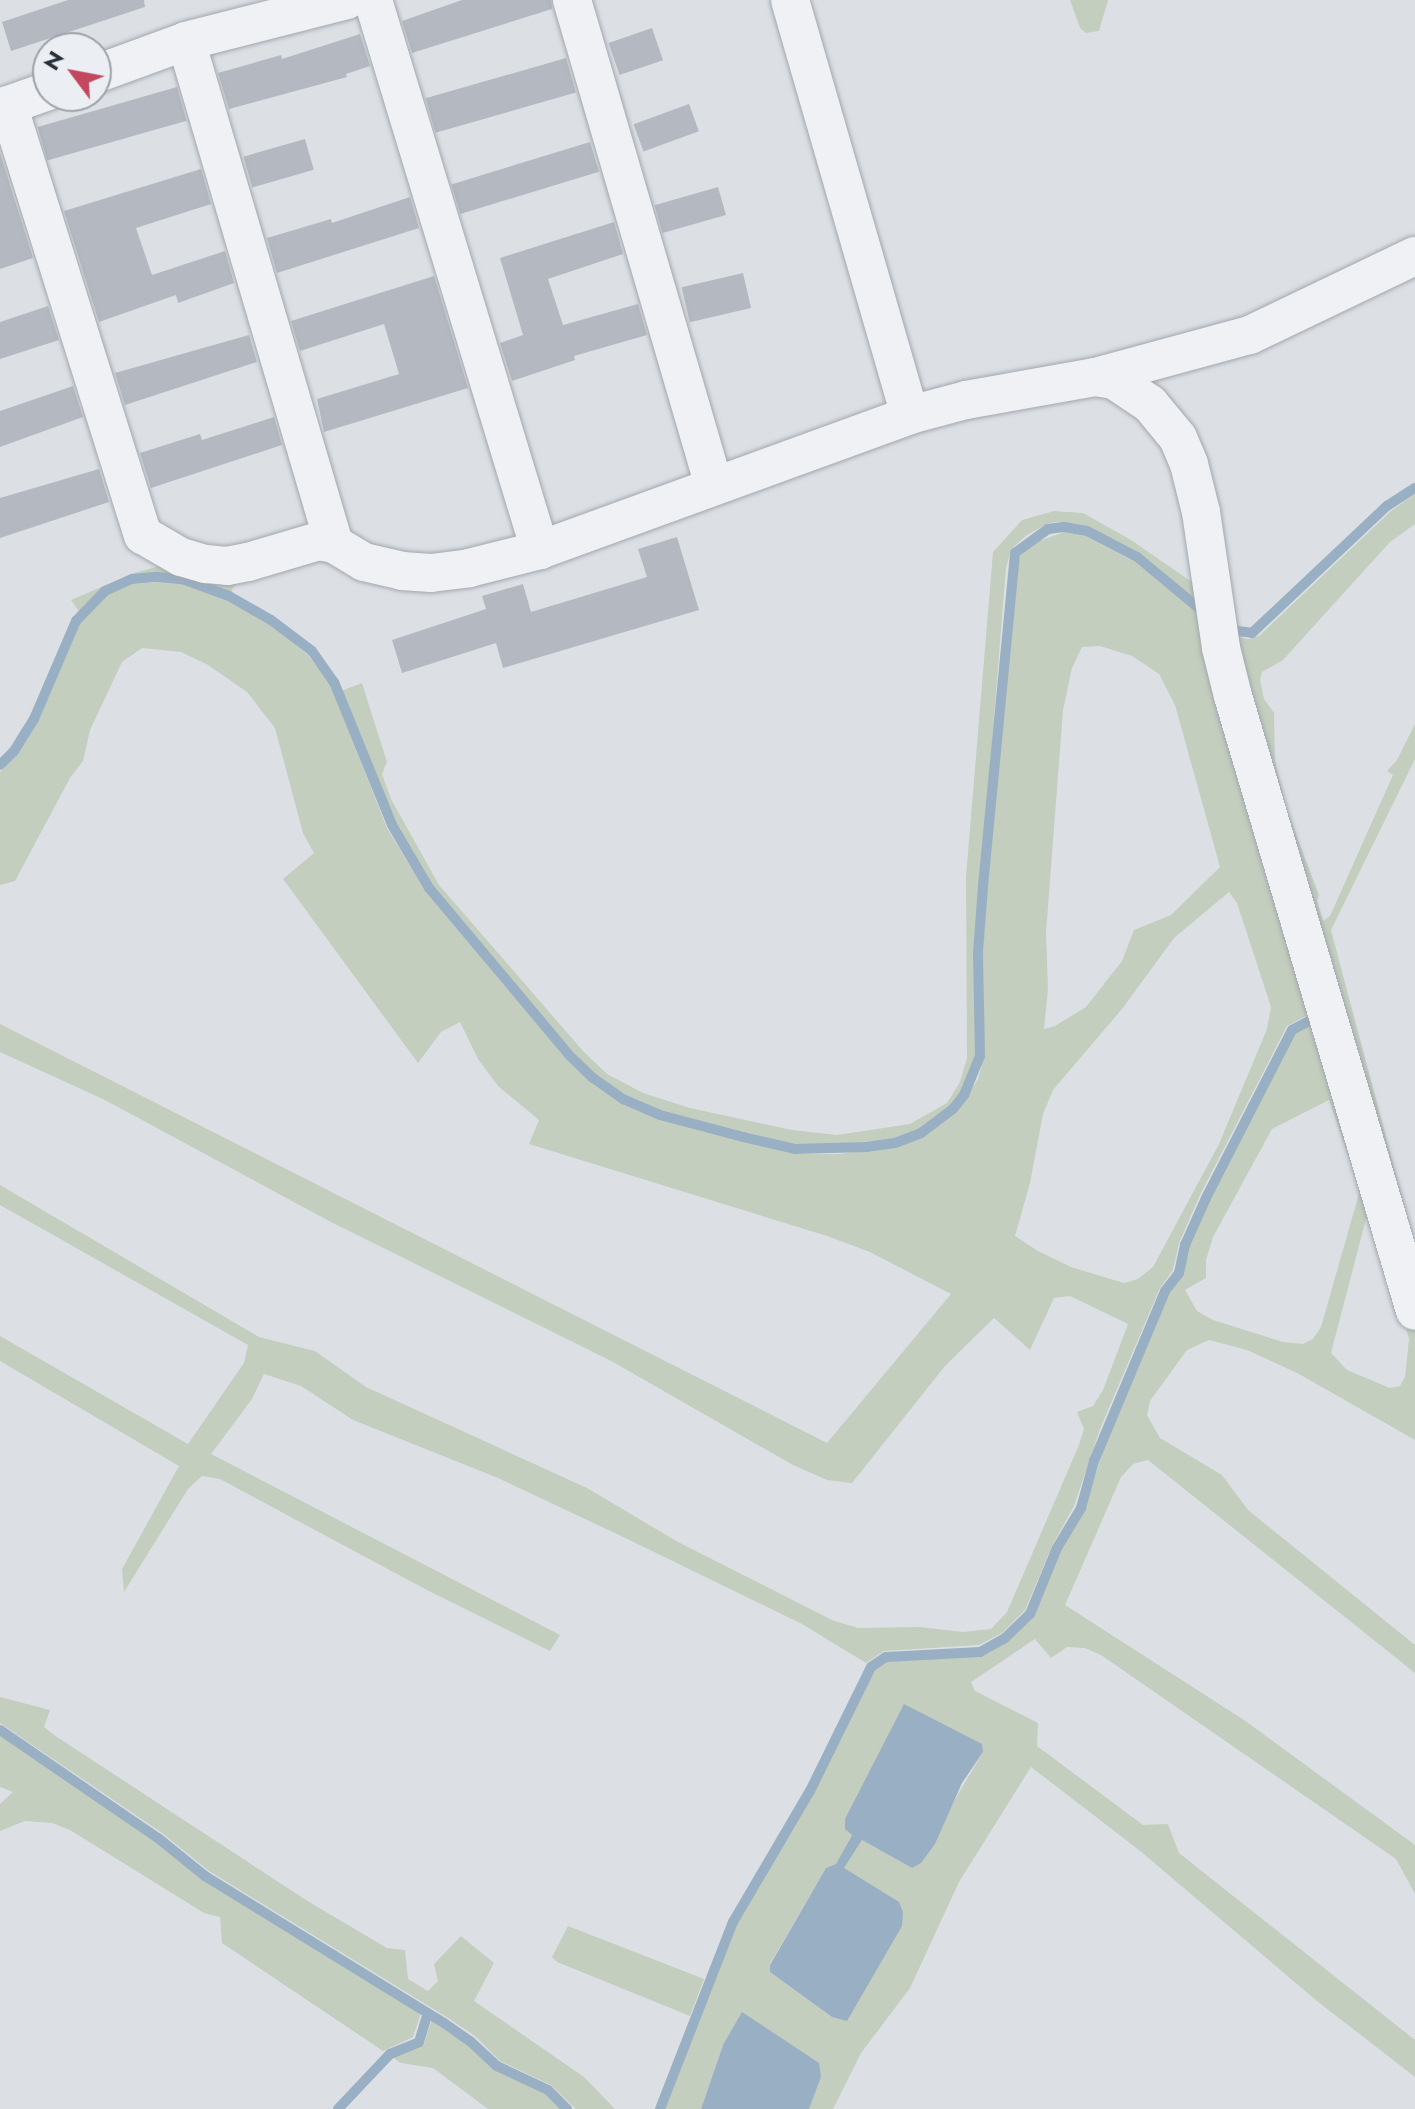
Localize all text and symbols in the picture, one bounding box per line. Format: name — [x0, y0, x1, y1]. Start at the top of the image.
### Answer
north arrow — [32, 32, 112, 112]
text: N — [35, 44, 72, 76]

